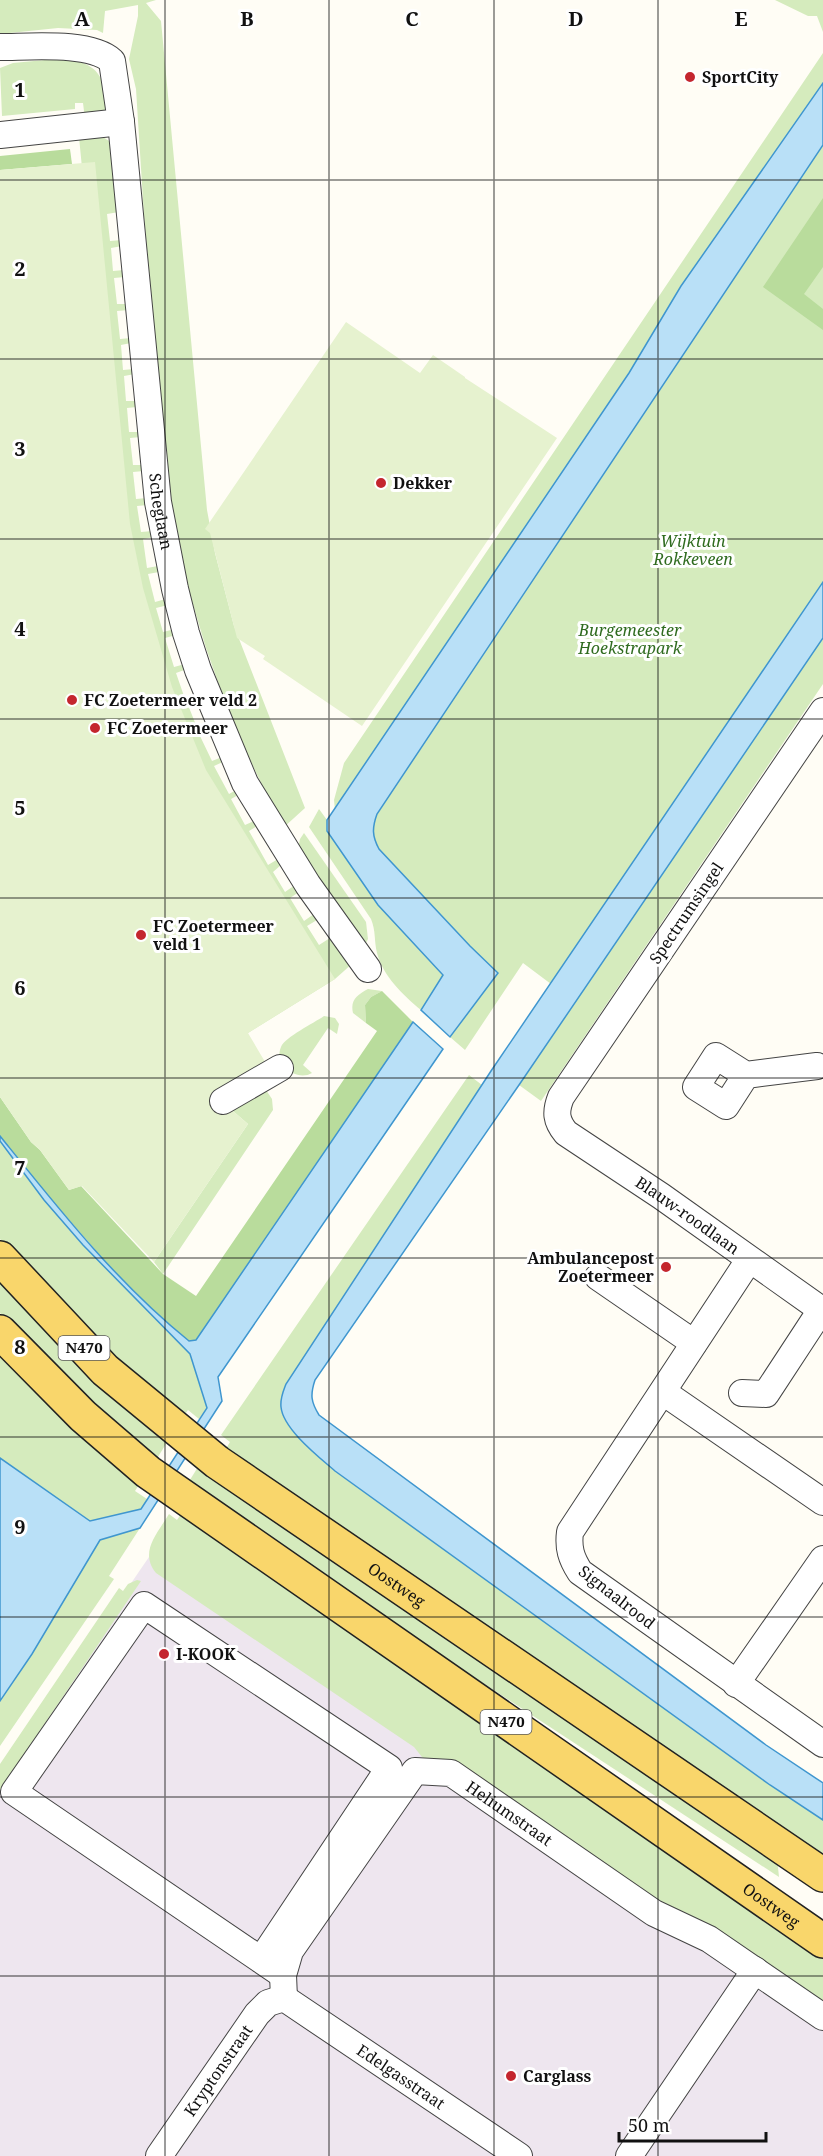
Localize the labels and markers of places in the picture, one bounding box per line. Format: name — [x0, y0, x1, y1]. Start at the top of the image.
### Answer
place label: SportCity — [702, 66, 779, 88]
marker: SportCity — [683, 70, 697, 84]
place label: Dekker — [393, 472, 453, 494]
marker: Dekker — [374, 476, 388, 490]
place label: FC Zoetermeer veld 2 — [84, 689, 257, 711]
marker: FC Zoetermeer veld 2 — [65, 693, 79, 707]
place label: FC Zoetermeer — [107, 717, 229, 739]
marker: FC Zoetermeer — [88, 721, 102, 735]
place label: FC Zoetermeer veld 1 — [153, 915, 275, 955]
marker: FC Zoetermeer veld 1 — [134, 928, 148, 942]
place label: Ambulancepost Zoetermeer — [527, 1247, 655, 1287]
marker: Ambulancepost Zoetermeer — [659, 1260, 673, 1274]
place label: I-KOOK — [176, 1643, 236, 1665]
marker: I-KOOK — [157, 1647, 171, 1661]
place label: Carglass — [523, 2065, 592, 2087]
marker: Carglass — [504, 2069, 518, 2083]

